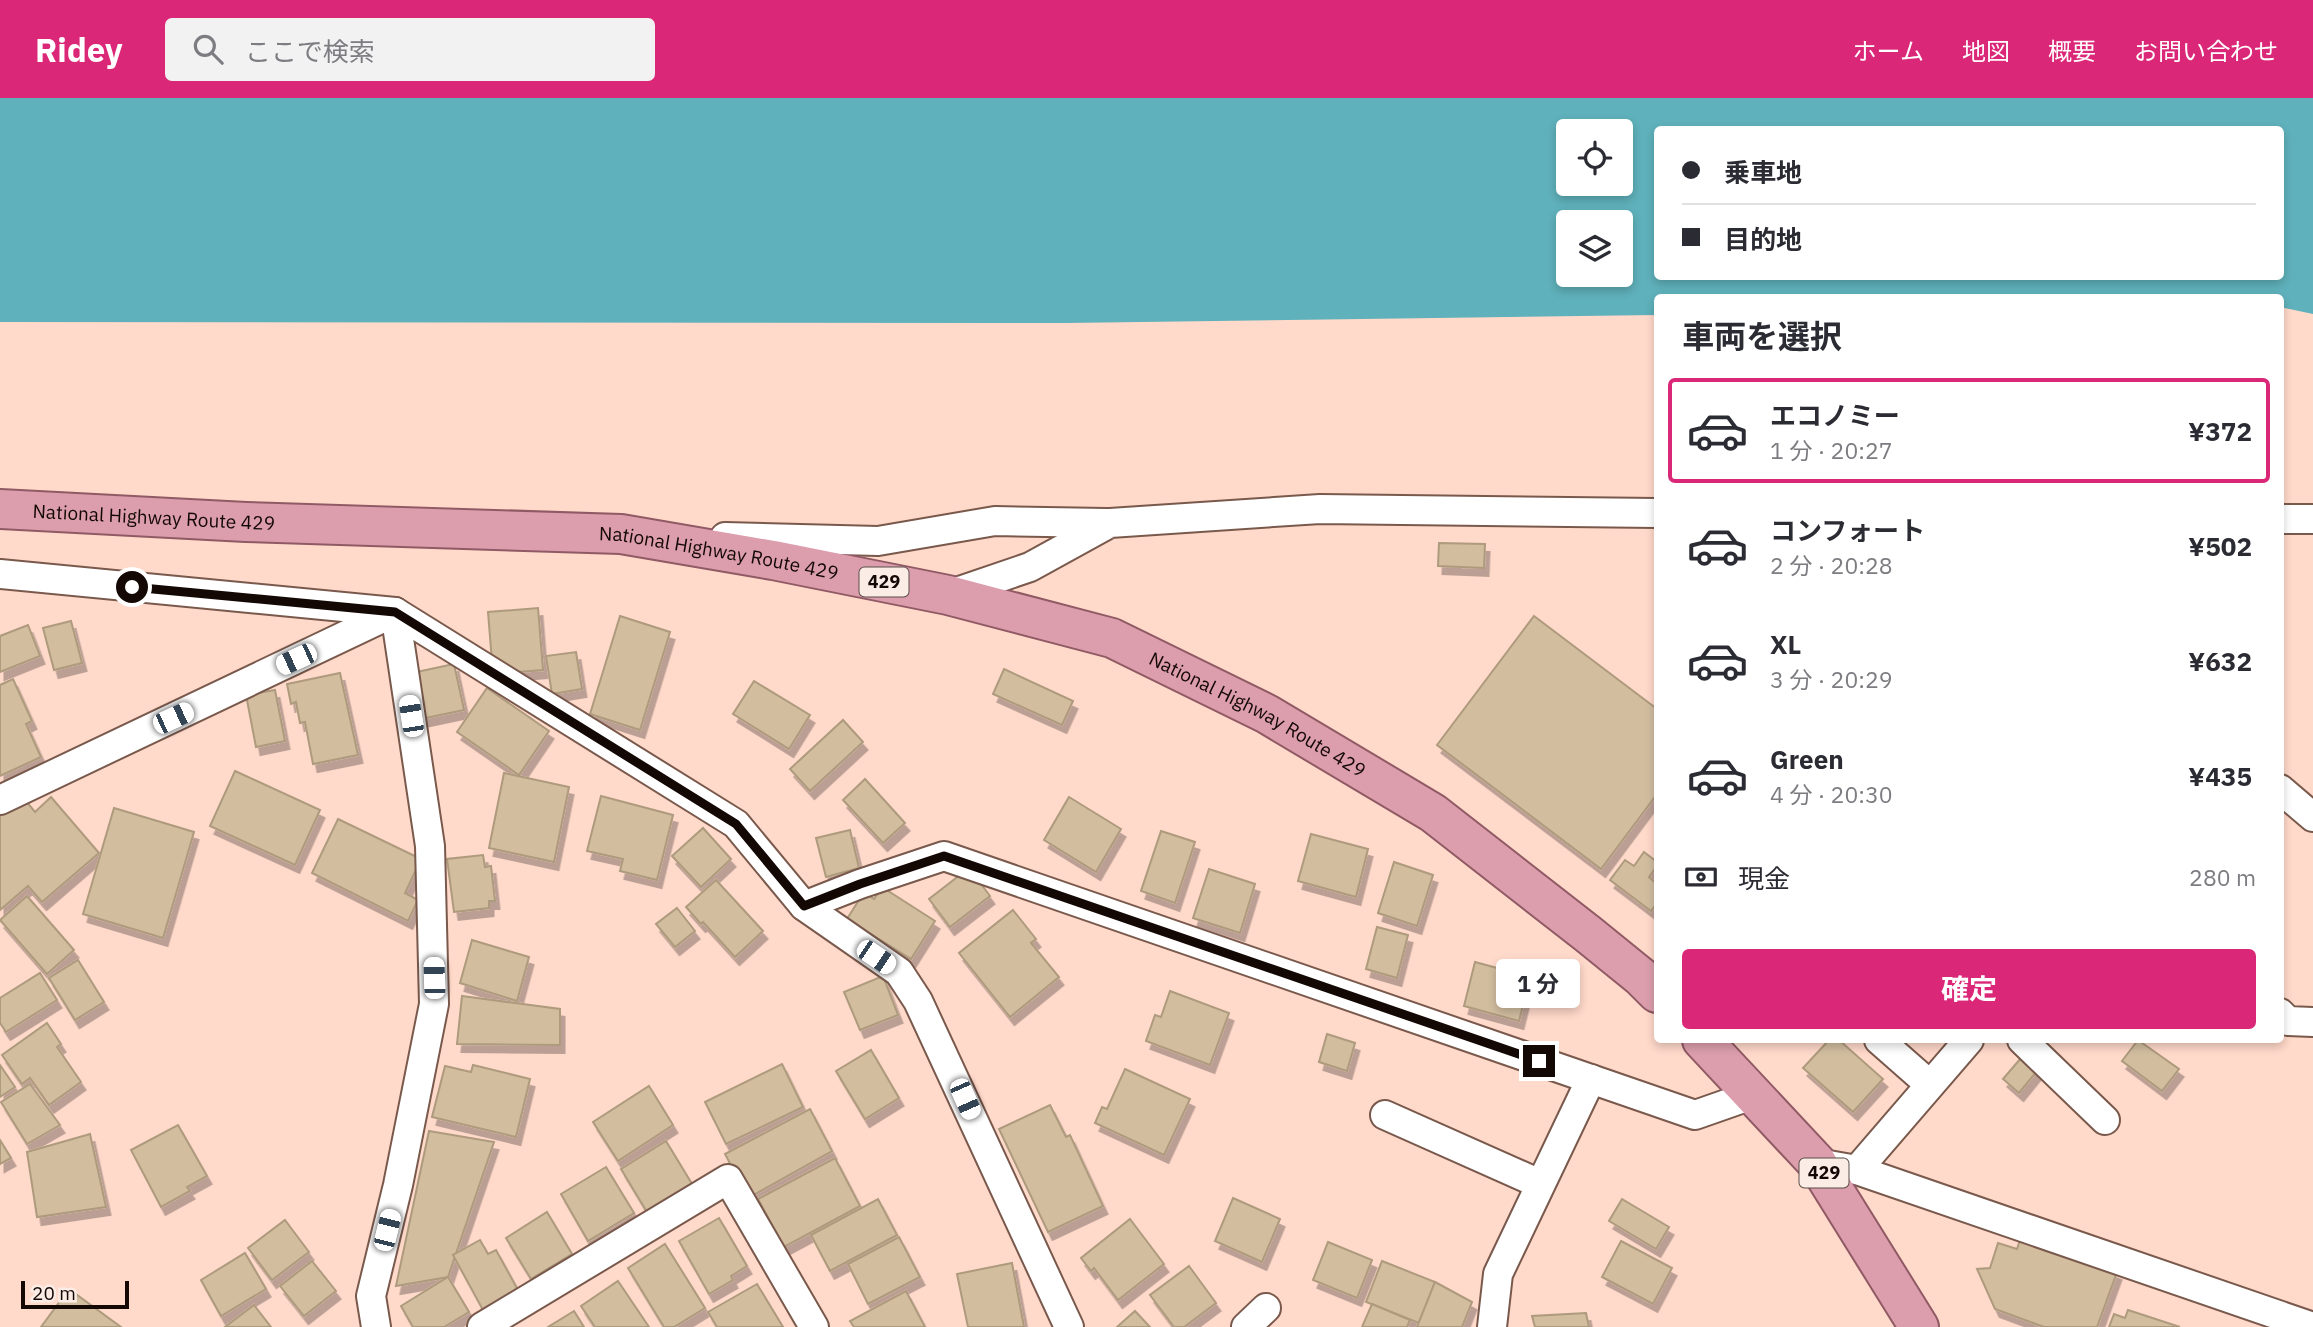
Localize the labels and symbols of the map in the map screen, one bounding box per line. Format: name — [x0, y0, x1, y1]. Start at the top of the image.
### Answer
street label: National Highway Route 429 — [32, 499, 275, 535]
street label: National Highway Route 429 — [599, 521, 841, 585]
road number: 429 — [860, 568, 908, 596]
route start — [116, 571, 148, 603]
car — [273, 641, 320, 677]
street label: National Highway Route 429 — [1145, 646, 1370, 782]
car — [398, 694, 425, 738]
car — [150, 700, 197, 736]
car — [853, 937, 900, 977]
car — [423, 957, 446, 999]
callout: 1 分 — [1497, 960, 1581, 1009]
route end — [1523, 1045, 1555, 1077]
car — [947, 1076, 984, 1122]
road number: 429 — [1800, 1158, 1848, 1188]
car — [372, 1207, 403, 1253]
scale bar — [21, 1278, 130, 1310]

